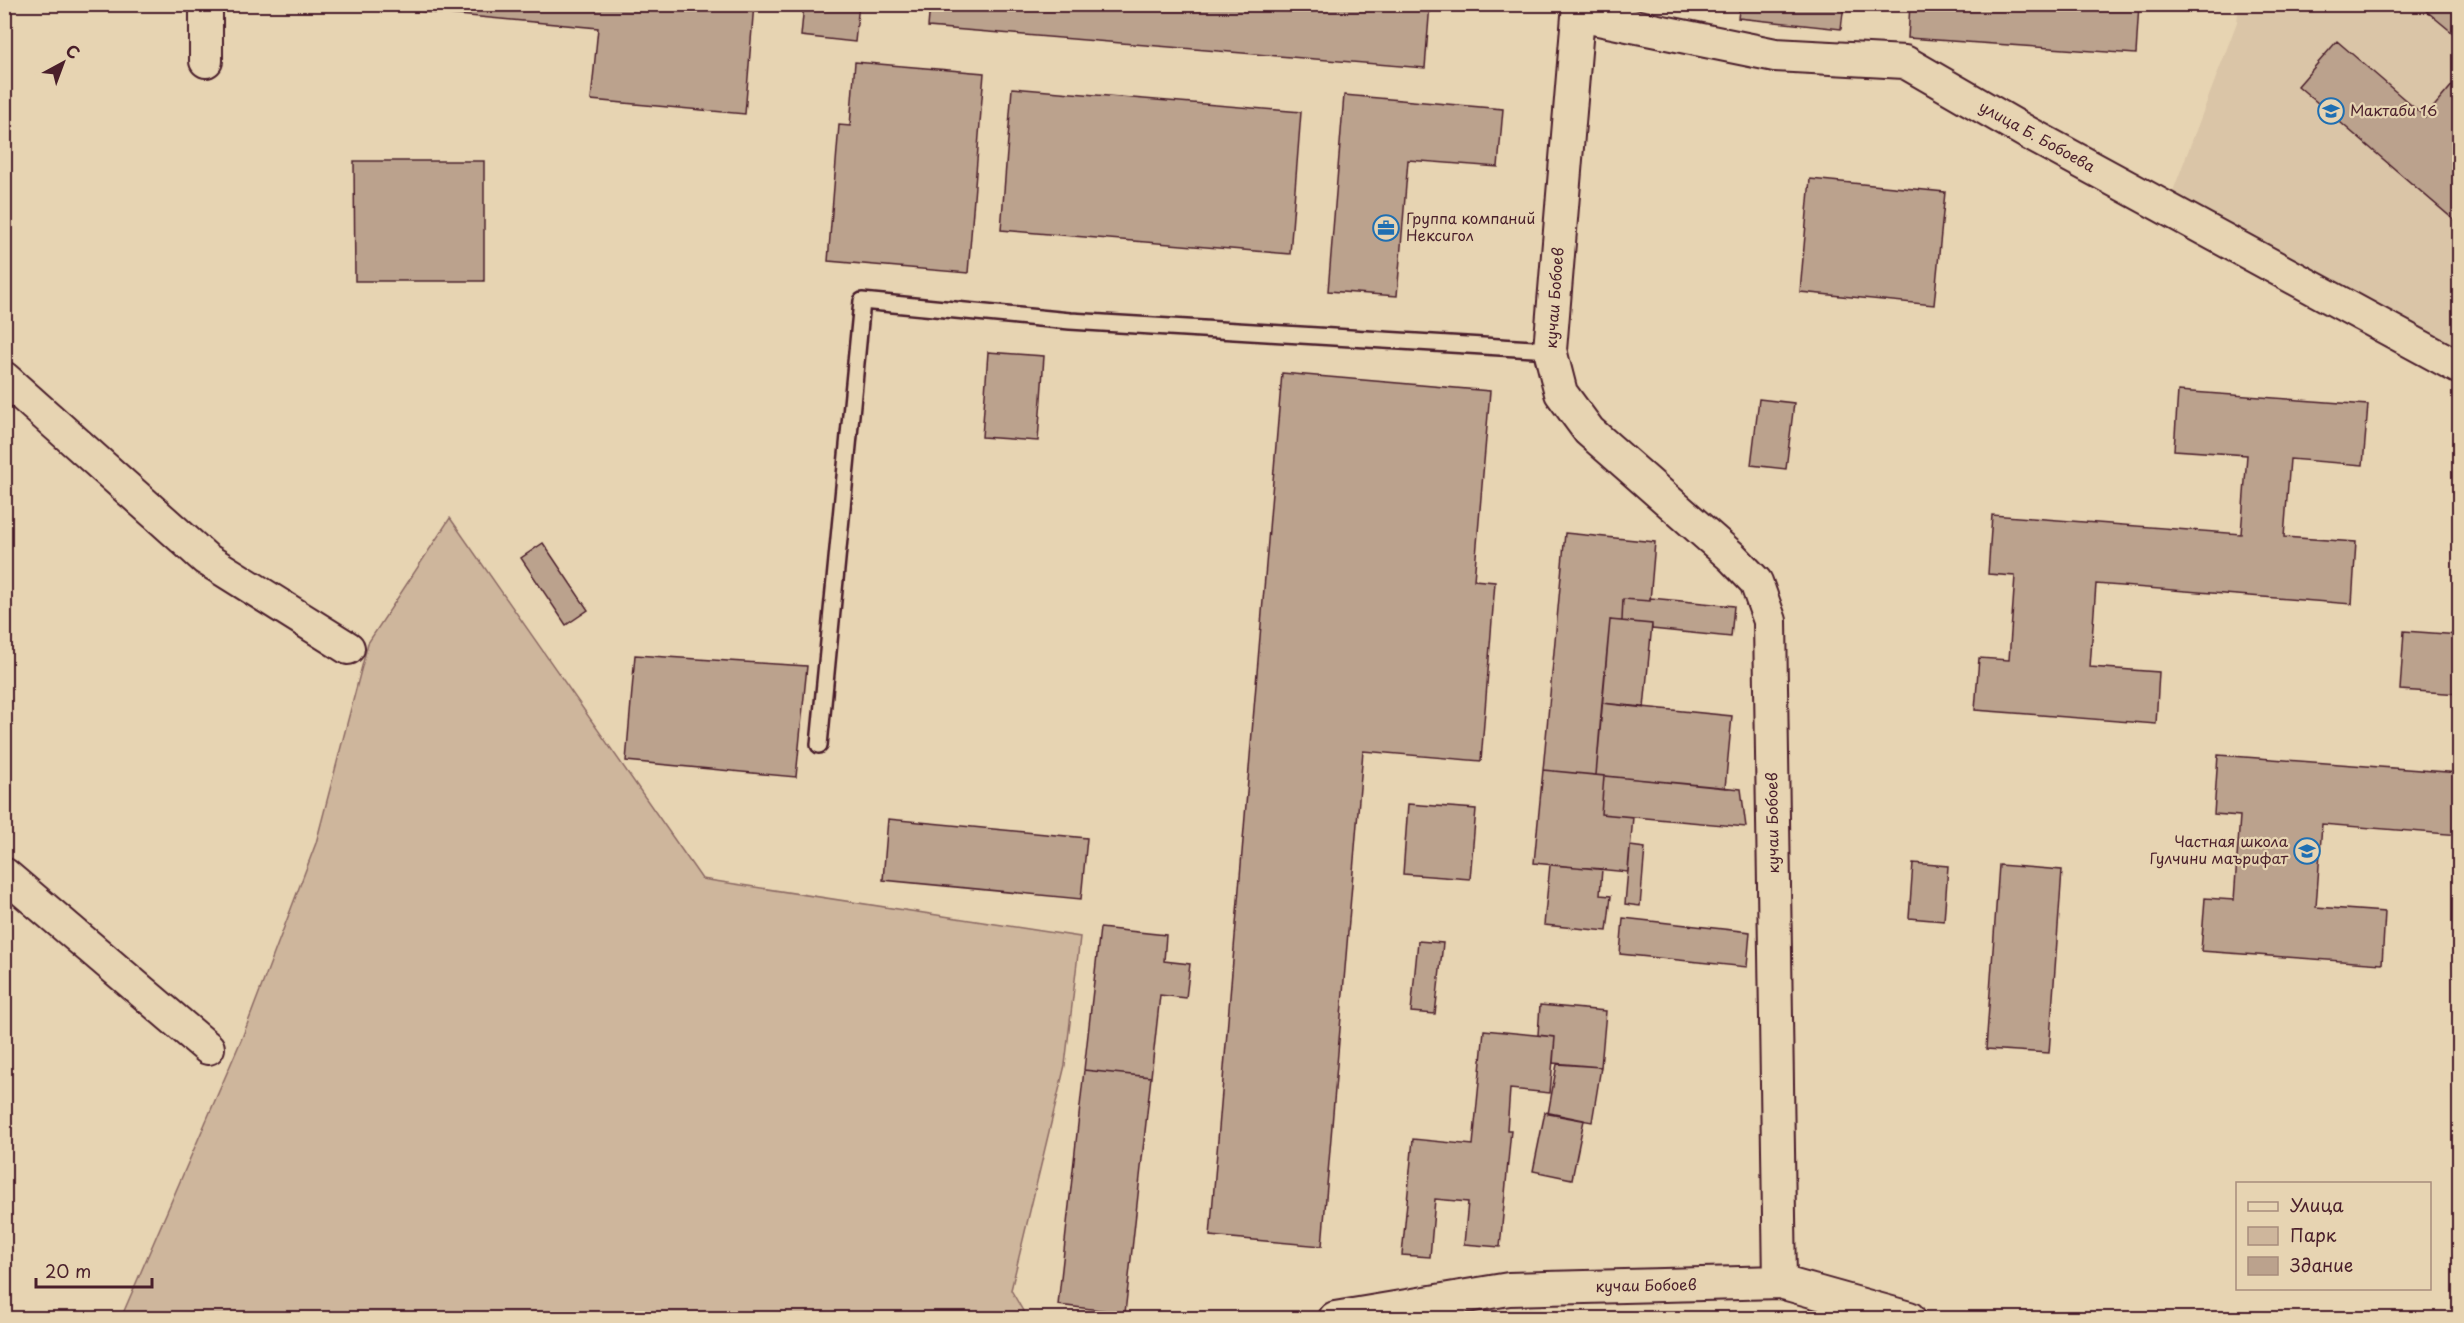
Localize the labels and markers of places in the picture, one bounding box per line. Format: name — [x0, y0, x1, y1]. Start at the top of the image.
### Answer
school or university icon: Мактаби 16 — [2316, 96, 2346, 126]
place label: Мактаби 16 — [2350, 98, 2437, 121]
place label: Группа компаний Нексигол — [1406, 206, 1535, 246]
office icon: Группа компаний Нексигол — [1371, 213, 1401, 243]
place label: Частная школа Гулчини маърифат — [2149, 829, 2289, 869]
school or university icon: Частная школа Гулчини маърифат — [2292, 836, 2322, 866]

